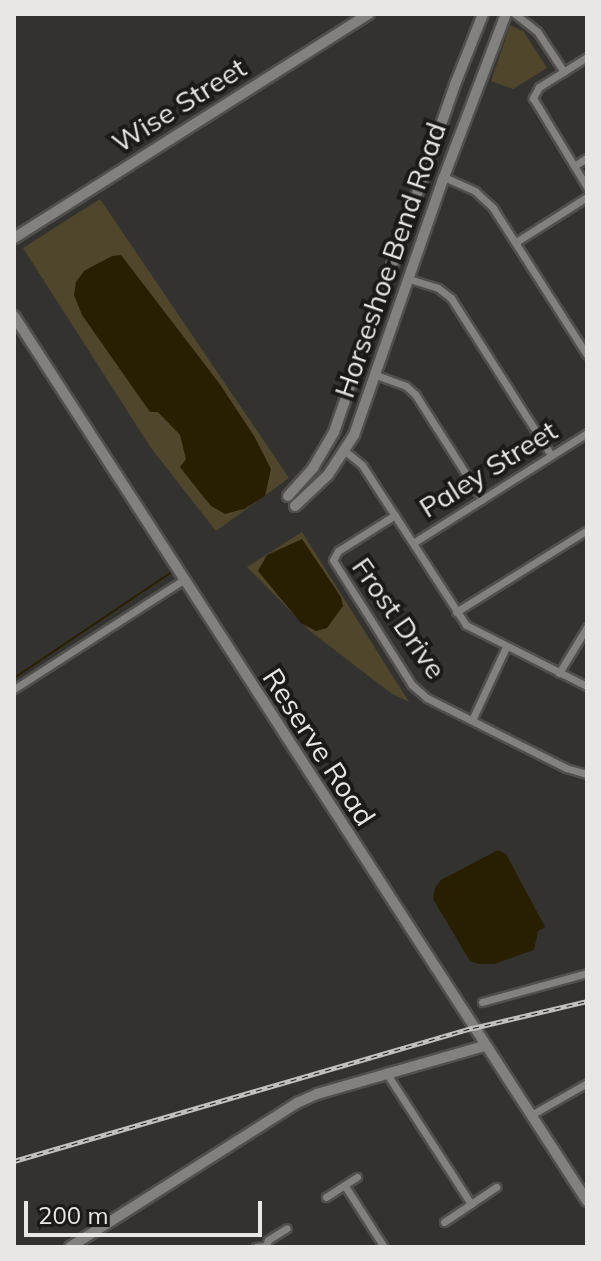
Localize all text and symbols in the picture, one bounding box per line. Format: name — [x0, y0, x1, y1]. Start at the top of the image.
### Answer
street label: Wise Street — [106, 51, 252, 159]
street label: Horseshoe Bend Road — [327, 118, 453, 402]
street label: Paley Street — [413, 414, 563, 524]
street label: Frost Drive — [345, 551, 453, 685]
street label: Reserve Road — [256, 662, 382, 832]
scale bar — [28, 1185, 266, 1235]
text: 200 m — [38, 1200, 109, 1230]

